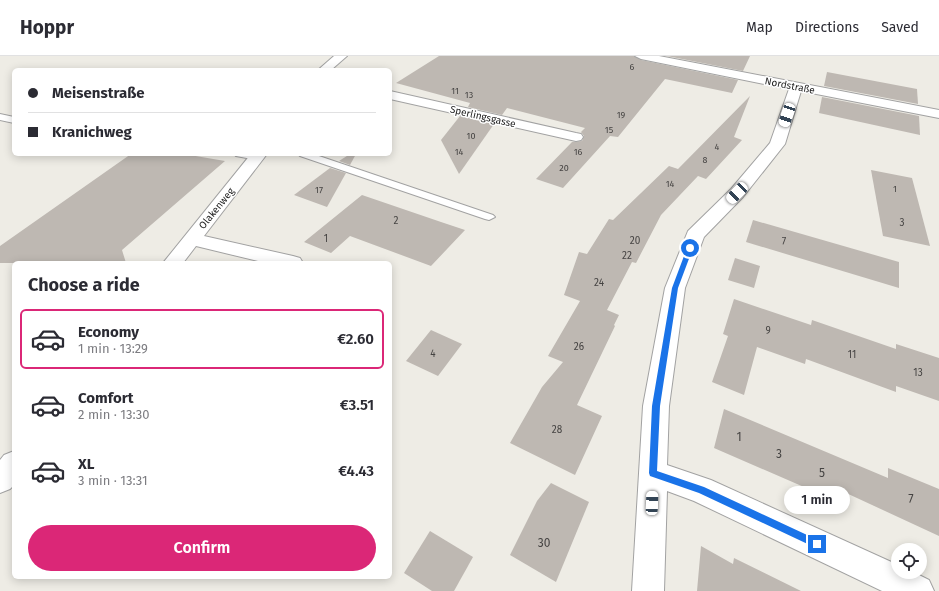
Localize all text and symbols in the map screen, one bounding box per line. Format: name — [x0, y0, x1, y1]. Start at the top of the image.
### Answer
text: Hoppr — [20, 16, 74, 39]
text: Map — [746, 19, 773, 36]
text: Directions — [795, 19, 859, 36]
text: Saved — [881, 19, 919, 36]
house number: 6 — [630, 62, 635, 72]
street label: Nordstraße — [764, 75, 816, 97]
text: Meisenstraße — [52, 84, 145, 102]
house number: 11 — [451, 86, 459, 96]
house number: 13 — [465, 90, 473, 100]
car — [777, 102, 797, 128]
street label: Sperlingsgasse — [449, 104, 517, 130]
house number: 19 — [617, 110, 626, 120]
text: Kranichweg — [52, 123, 132, 141]
house number: 15 — [605, 125, 614, 135]
house number: 10 — [467, 131, 475, 141]
house number: 4 — [715, 142, 720, 152]
house number: 14 — [455, 147, 464, 157]
house number: 16 — [574, 147, 583, 157]
house number: 8 — [703, 155, 708, 165]
house number: 20 — [559, 163, 569, 173]
house number: 14 — [666, 179, 675, 189]
car — [724, 180, 750, 206]
house number: 1 — [893, 184, 897, 194]
street label: Olakenweg — [197, 185, 237, 232]
house number: 17 — [315, 185, 323, 195]
house number: 2 — [394, 215, 399, 227]
house number: 3 — [900, 217, 905, 229]
house number: 1 — [324, 233, 328, 245]
house number: 20 — [630, 235, 641, 247]
house number: 7 — [782, 236, 787, 248]
route start — [681, 239, 699, 257]
house number: 22 — [622, 250, 632, 262]
text: Choose a ride — [28, 274, 140, 296]
house number: 24 — [594, 277, 605, 289]
icon: car — [30, 321, 66, 357]
text: Economy — [78, 323, 139, 341]
house number: 9 — [765, 325, 771, 337]
text: €2.60 — [337, 330, 374, 348]
text: 1 min · 13:29 — [78, 341, 148, 356]
house number: 26 — [574, 341, 584, 353]
house number: 4 — [430, 348, 436, 360]
house number: 11 — [848, 349, 856, 361]
house number: 13 — [913, 367, 923, 379]
icon: car — [30, 387, 66, 423]
text: Comfort — [78, 389, 134, 407]
text: €3.51 — [340, 396, 374, 414]
text: 2 min · 13:30 — [78, 407, 149, 422]
house number: 28 — [552, 424, 563, 436]
house number: 1 — [736, 430, 742, 444]
house number: 3 — [776, 447, 782, 461]
icon: car — [30, 453, 66, 489]
text: XL — [78, 455, 94, 473]
text: €4.43 — [338, 462, 374, 480]
house number: 5 — [819, 466, 825, 480]
text: 3 min · 13:31 — [78, 473, 148, 488]
callout: 1 min — [784, 486, 850, 514]
car — [646, 491, 658, 515]
text: 1 min — [801, 492, 833, 507]
house number: 7 — [908, 492, 914, 506]
button: Confirm — [28, 525, 376, 571]
route end — [808, 535, 826, 553]
house number: 30 — [538, 536, 551, 550]
map controls — [891, 543, 927, 579]
button: locate — [891, 543, 927, 579]

